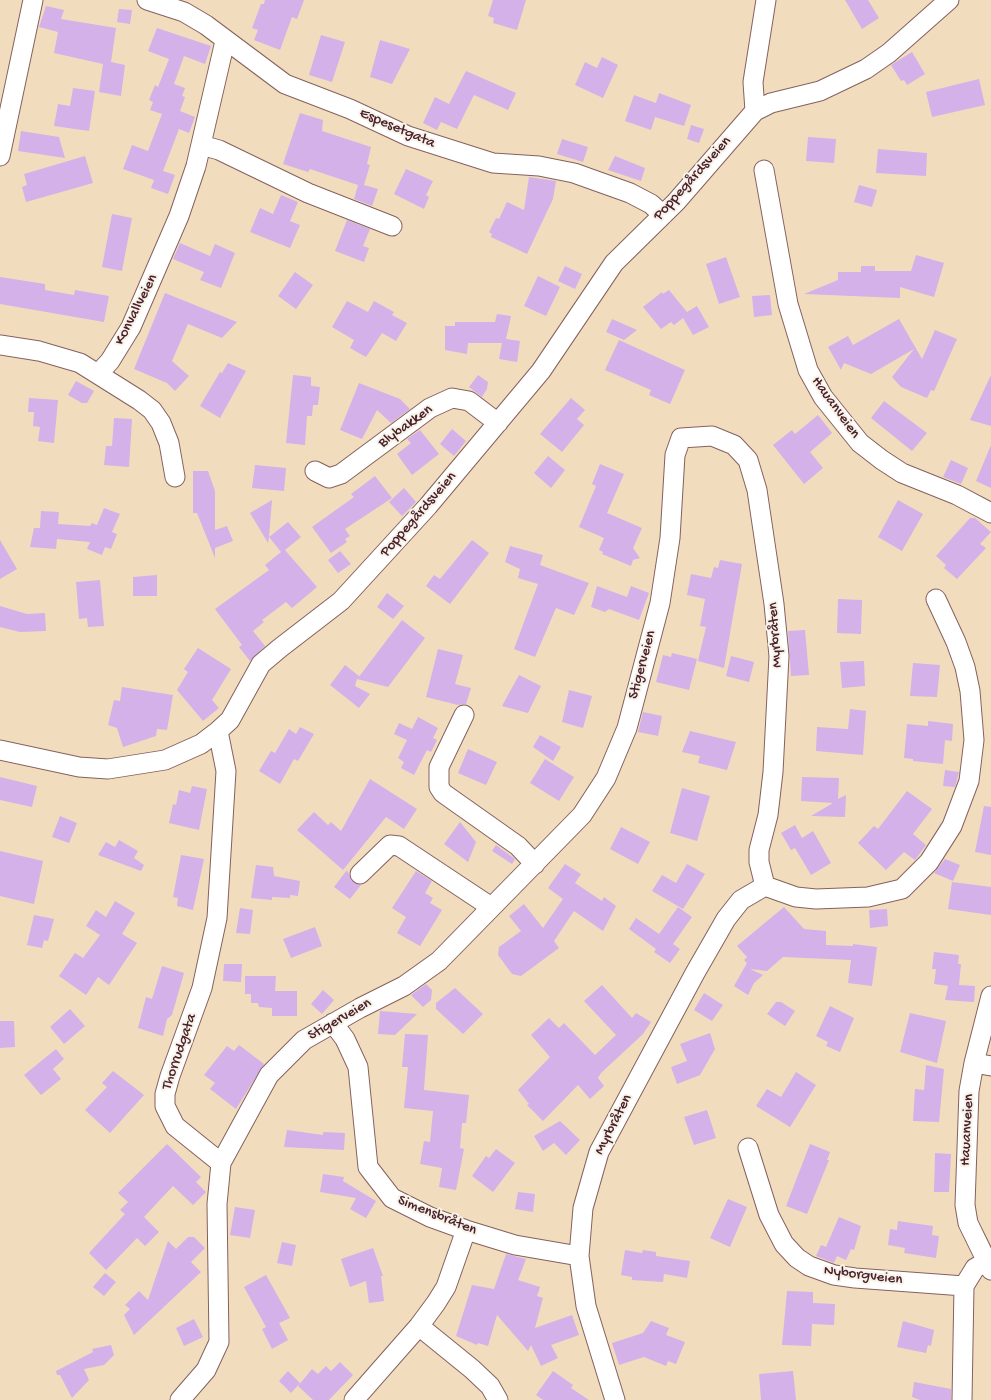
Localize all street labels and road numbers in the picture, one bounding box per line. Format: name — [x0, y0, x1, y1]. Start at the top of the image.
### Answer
street label: Espesetgata — [356, 105, 438, 153]
street label: Poppegårdsveien — [650, 133, 736, 225]
street label: Konvallveien — [111, 272, 163, 348]
street label: Hauanveien — [807, 374, 863, 442]
street label: Blybakken — [375, 401, 437, 453]
street label: Poppegårdsveien — [377, 469, 461, 561]
street label: Myrbråten — [765, 602, 787, 668]
street label: Stigerveien — [625, 629, 661, 701]
street label: Stigerveien — [305, 995, 375, 1045]
street label: Thorrudgata — [159, 1012, 201, 1092]
street label: Myrbråten — [591, 1092, 637, 1158]
street label: Hauanveien — [957, 1094, 979, 1166]
street label: Simensbråten — [395, 1192, 479, 1240]
street label: Nyborgveien — [823, 1262, 903, 1290]

